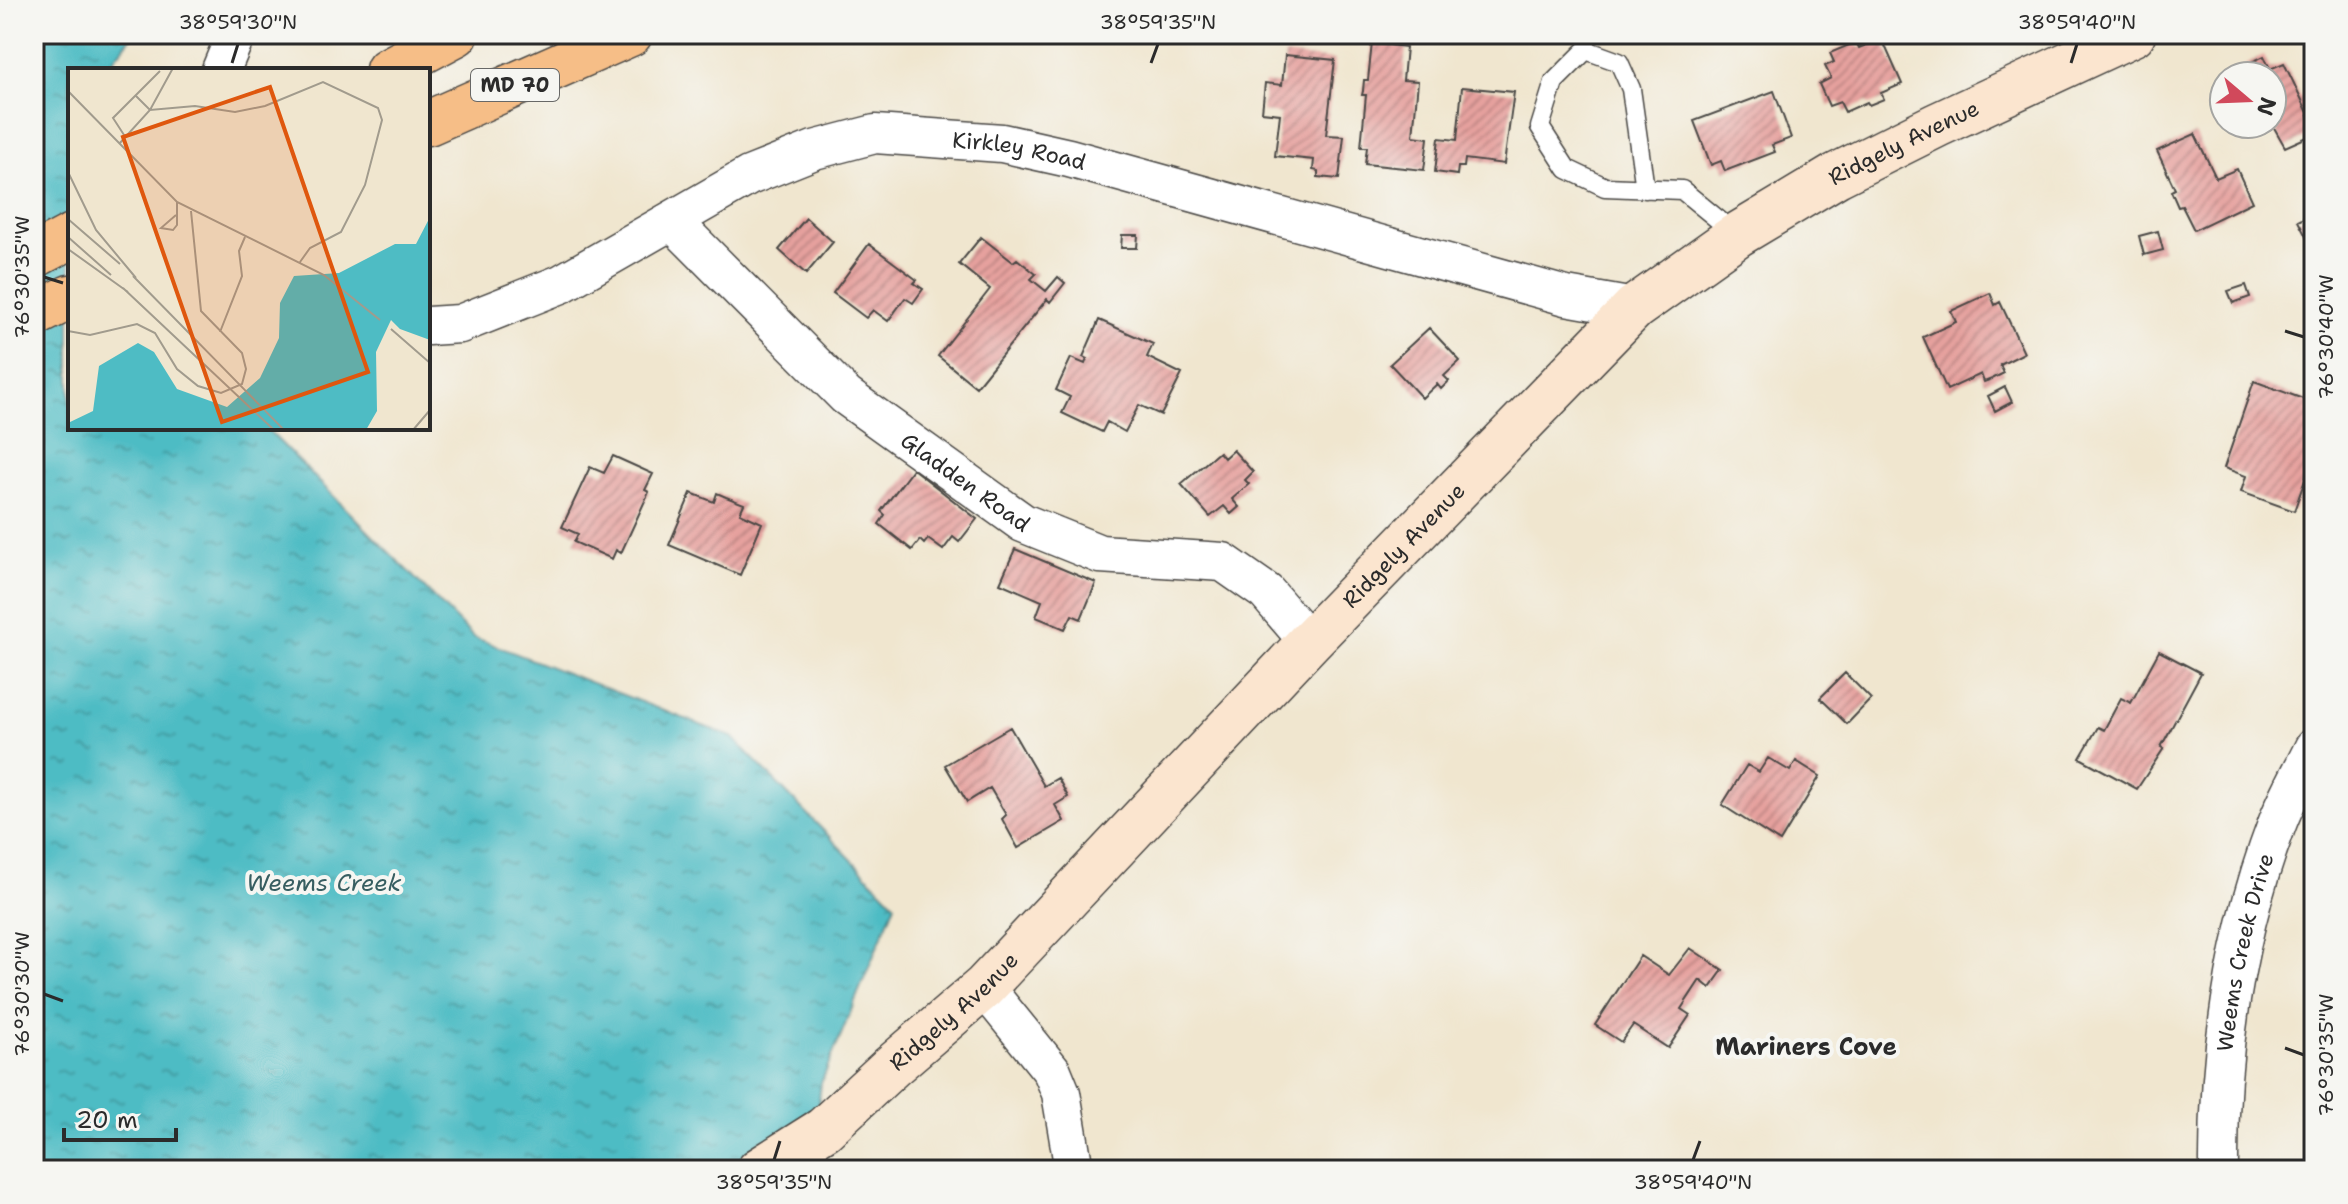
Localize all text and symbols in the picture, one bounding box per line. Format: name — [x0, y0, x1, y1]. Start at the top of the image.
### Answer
text: 38°59'30"N — [179, 9, 297, 35]
text: 38°59'35"N — [1100, 9, 1216, 35]
text: 38°59'40"N — [2018, 9, 2136, 35]
north arrow — [2208, 60, 2288, 140]
inset map — [68, 68, 430, 430]
road number: MD 70 — [471, 69, 559, 101]
street label: Ridgely Avenue — [1823, 93, 1984, 191]
text: N — [2250, 93, 2283, 119]
street label: Kirkley Road — [951, 125, 1090, 177]
text: 76°30'35"W — [9, 215, 35, 339]
text: 76°30'40"W — [2313, 274, 2339, 400]
street label: Gladden Road — [895, 426, 1036, 538]
street label: Ridgely Avenue — [1336, 476, 1471, 614]
street label: Weems Creek Drive — [2210, 849, 2280, 1053]
water label: Weems Creek — [246, 867, 402, 899]
text: 76°30'30"W — [9, 931, 35, 1057]
street label: Ridgely Avenue — [883, 945, 1024, 1077]
text: 76°30'35"W — [2313, 993, 2339, 1117]
district label: Mariners Cove — [1715, 1031, 1897, 1063]
scale bar — [64, 1092, 176, 1142]
text: 20 m — [76, 1104, 138, 1136]
text: 38°59'35"N — [716, 1169, 832, 1195]
text: 38°59'40"N — [1634, 1169, 1752, 1195]

